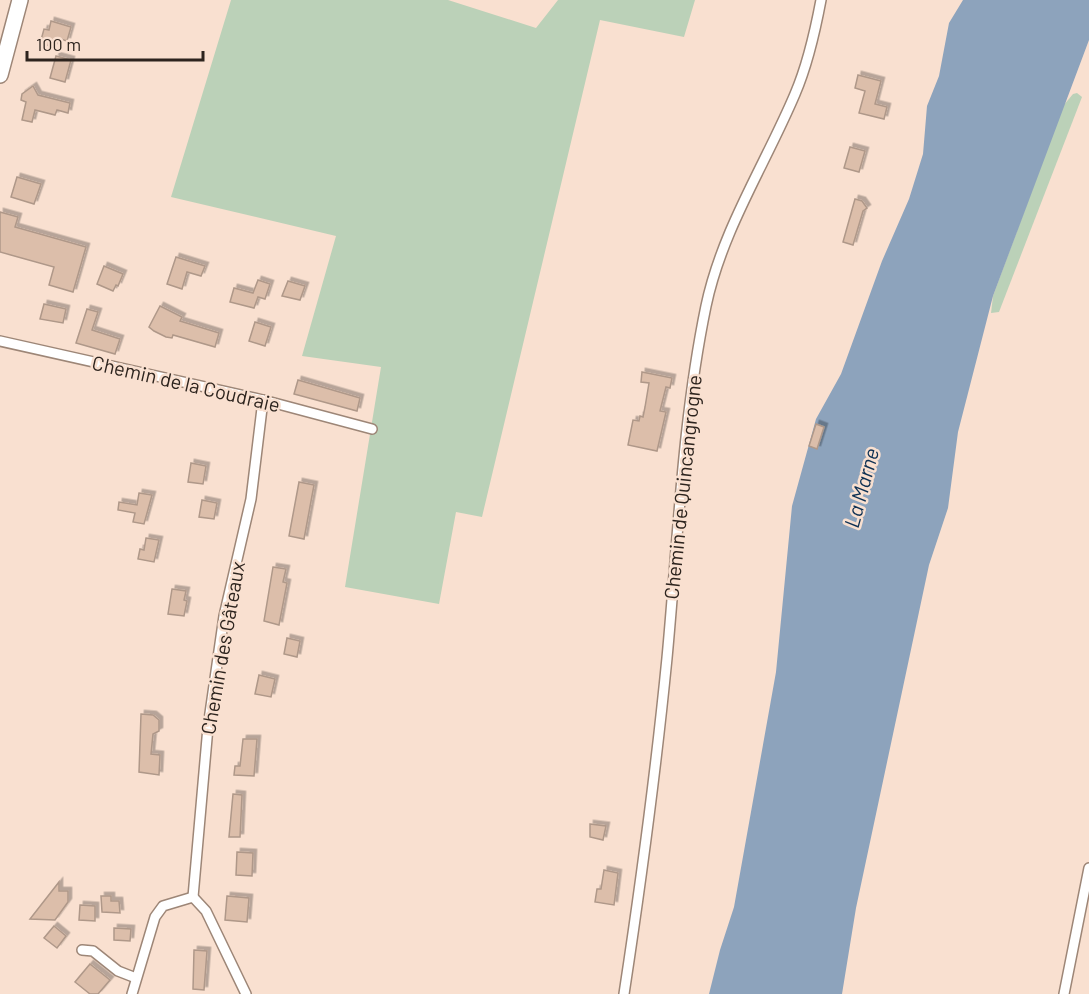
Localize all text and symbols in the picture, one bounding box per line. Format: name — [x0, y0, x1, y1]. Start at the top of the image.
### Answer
scale bar — [27, 24, 202, 62]
text: 100 m — [36, 33, 81, 55]
street label: Chemin de la Coudraie — [90, 350, 283, 416]
street label: Chemin de Quincangrogne — [658, 373, 706, 600]
water label: La Marne — [838, 445, 883, 530]
street label: Chemin des Gâteaux — [195, 559, 249, 736]

